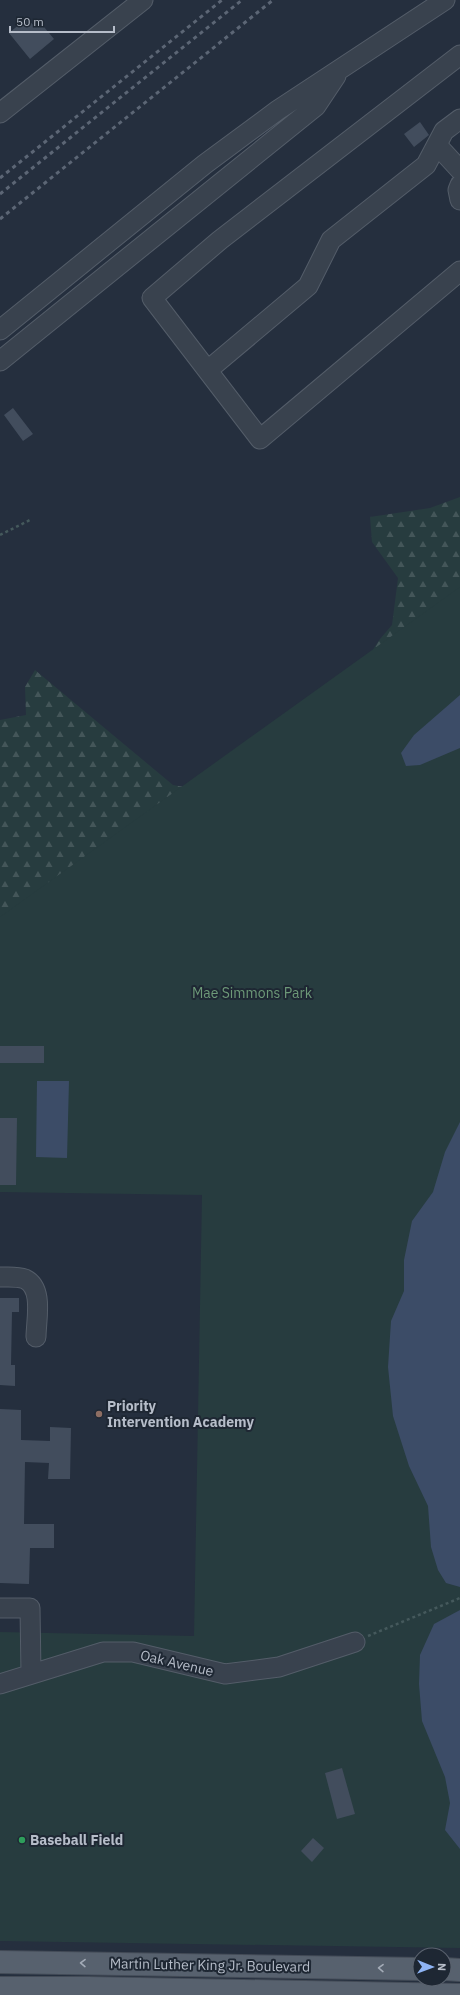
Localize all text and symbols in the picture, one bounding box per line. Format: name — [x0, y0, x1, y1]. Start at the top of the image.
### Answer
scale bar — [10, 8, 114, 34]
text: 50 m — [16, 14, 44, 29]
park label: Mae Simmons Park — [192, 984, 313, 1002]
place label: Priority Intervention Academy — [107, 1397, 254, 1431]
marker: Priority Intervention Academy — [94, 1409, 104, 1419]
street label: Oak Avenue — [139, 1646, 216, 1680]
place label: Baseball Field — [30, 1831, 123, 1849]
marker: Baseball Field — [17, 1835, 27, 1845]
north arrow — [412, 1947, 452, 1987]
street label: Martin Luther King Jr. Boulevard — [110, 1954, 310, 1976]
one-way arrow — [80, 1959, 86, 1967]
text: N — [435, 1963, 449, 1971]
one-way arrow — [378, 1964, 384, 1972]

